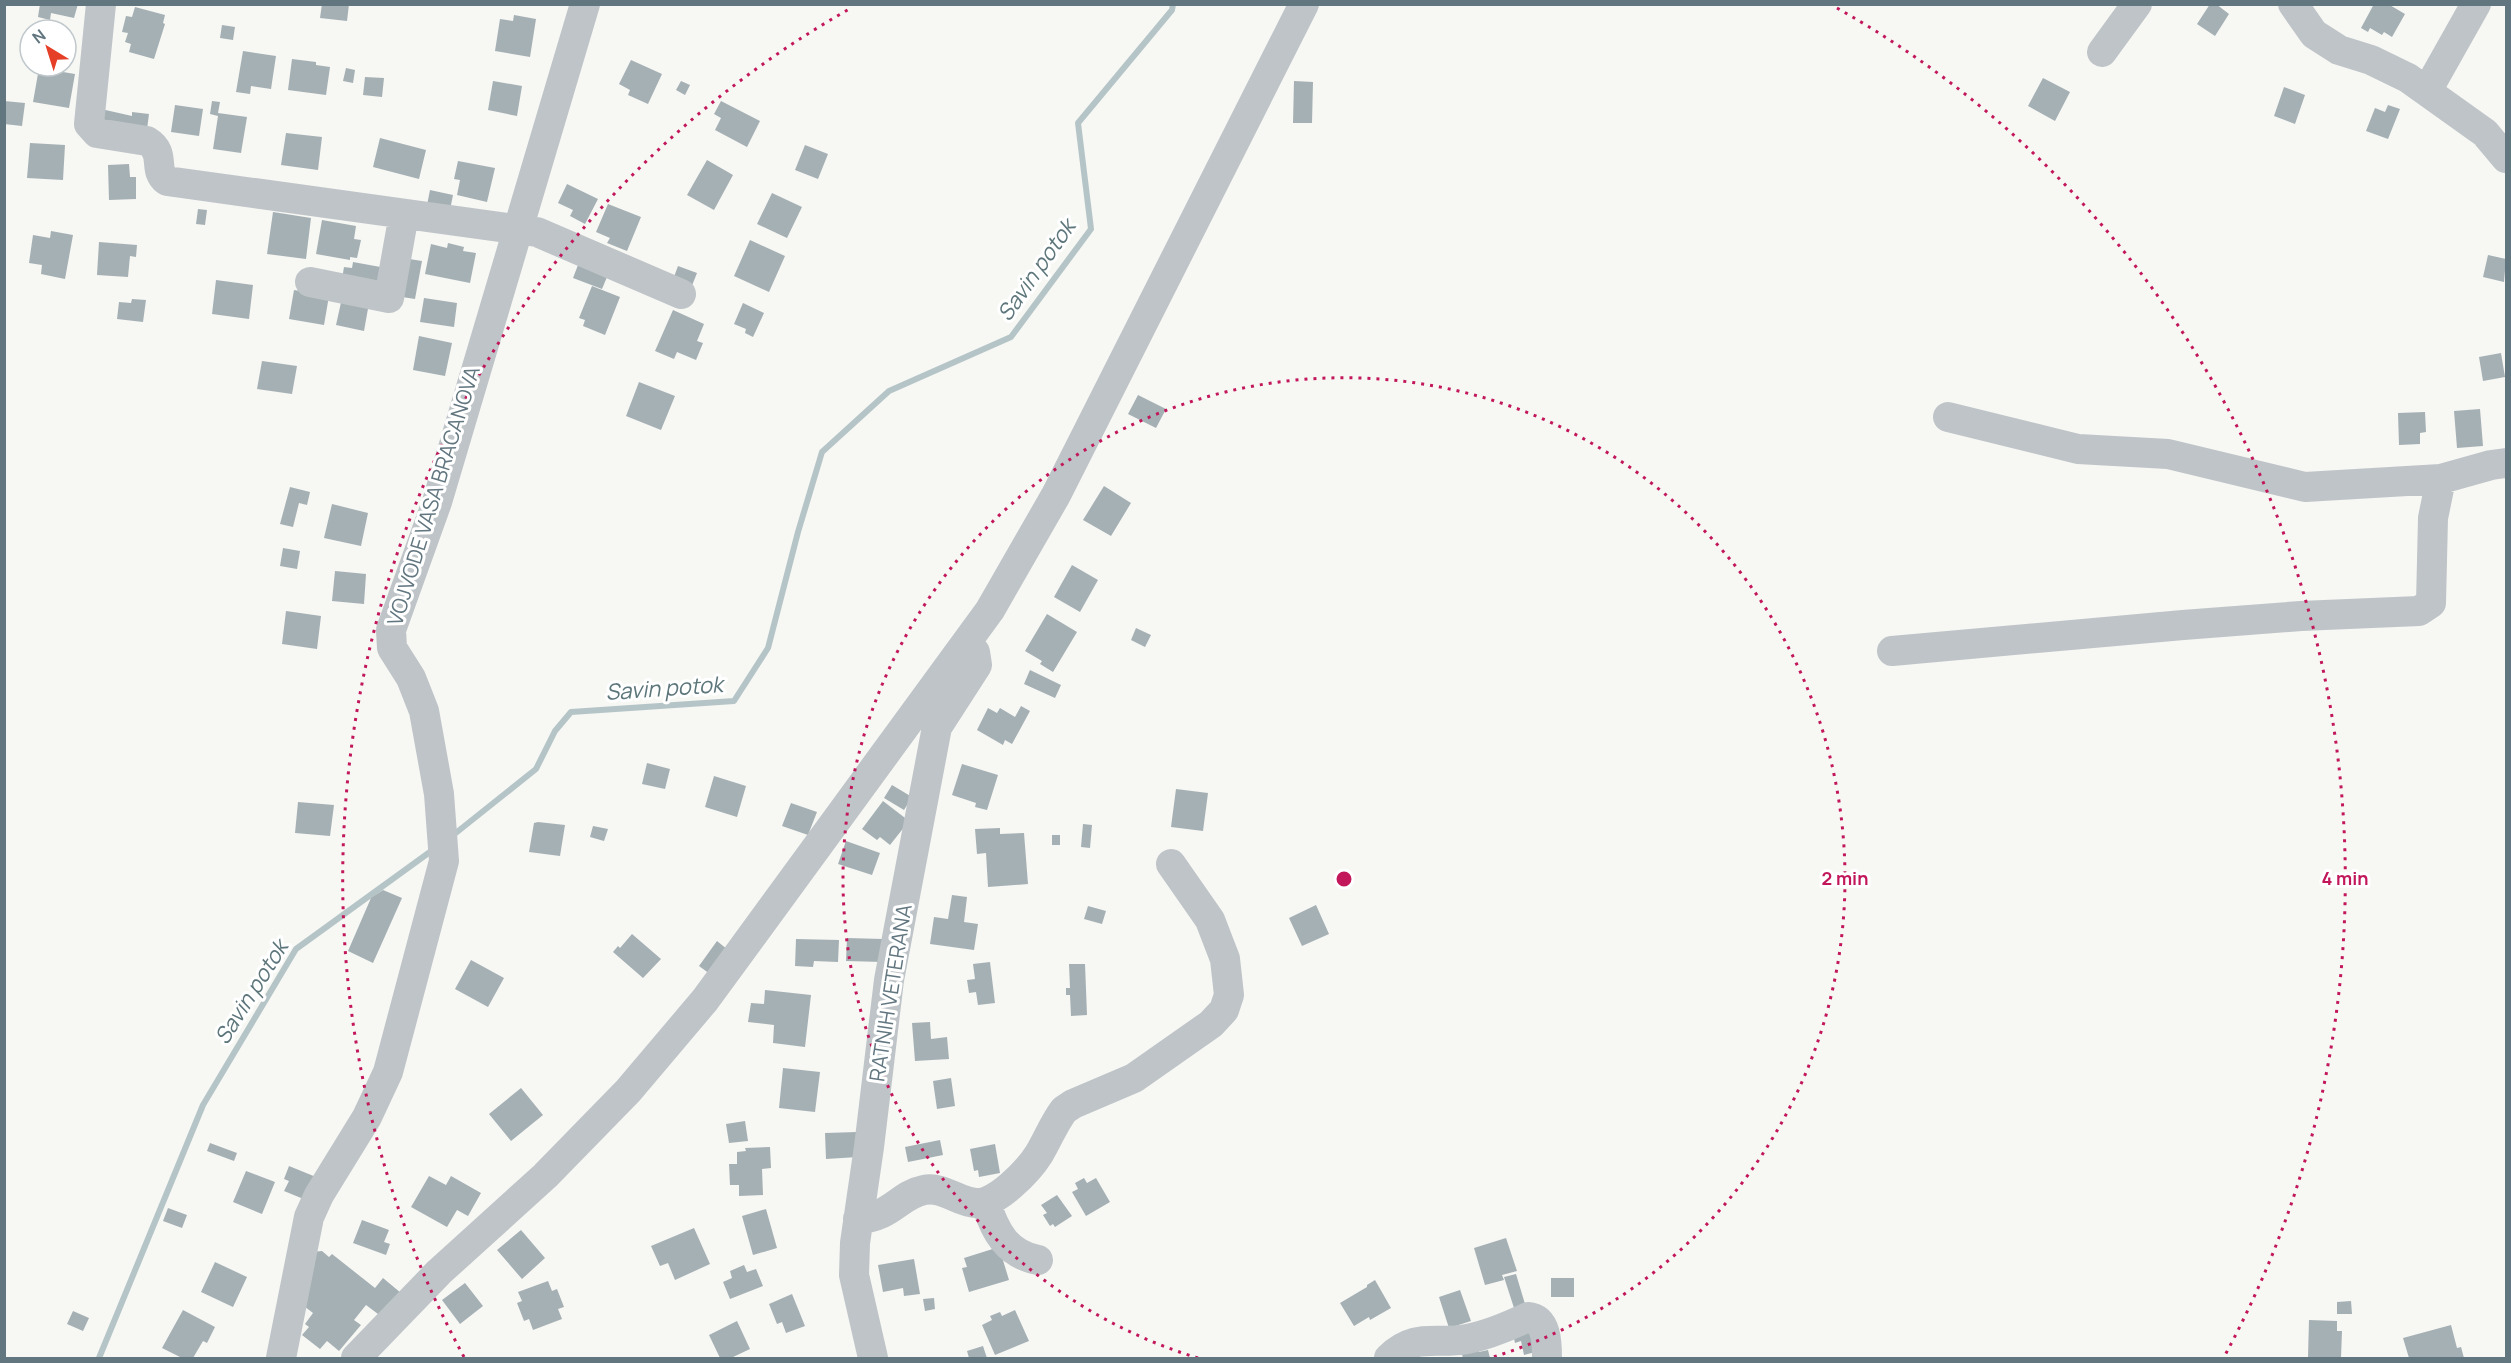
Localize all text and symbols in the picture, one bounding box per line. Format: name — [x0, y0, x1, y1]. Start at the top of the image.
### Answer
north arrow — [18, 18, 78, 78]
text: N — [27, 24, 50, 48]
water label: Savin potok — [990, 211, 1084, 327]
street label: VOJVODE VASA BRACANOVA — [380, 363, 486, 629]
water label: Savin potok — [604, 669, 727, 707]
text: 2 min — [1822, 866, 1868, 890]
text: 4 min — [2321, 866, 2369, 890]
centre of rings — [1334, 869, 1354, 889]
street label: RATNIH VETERANA — [862, 902, 918, 1083]
water label: Savin potok — [207, 932, 296, 1050]

